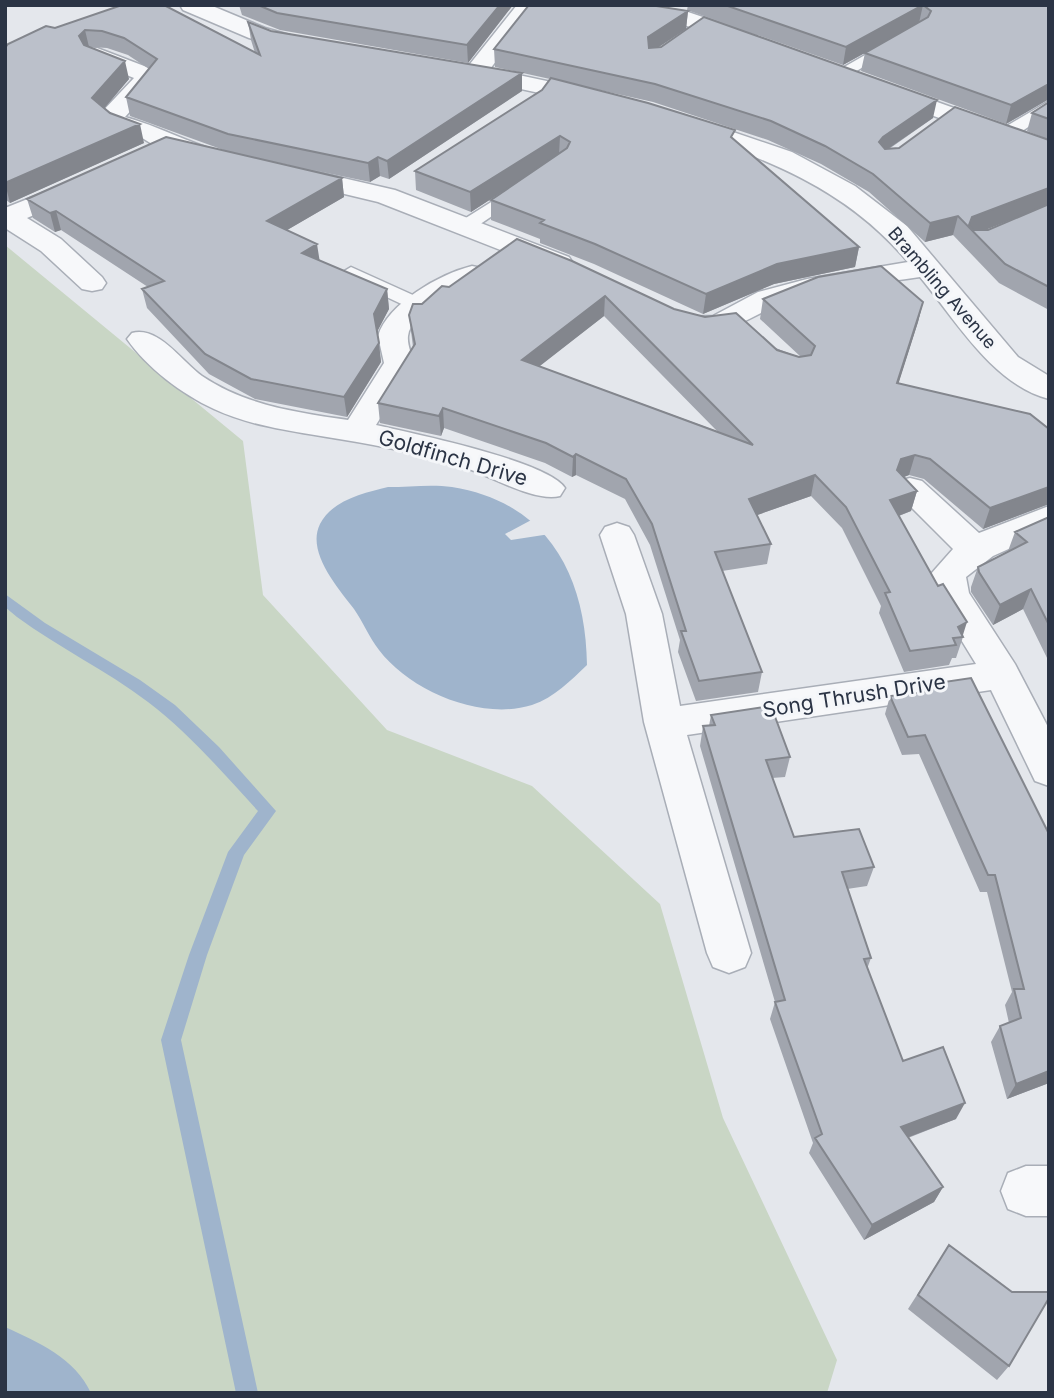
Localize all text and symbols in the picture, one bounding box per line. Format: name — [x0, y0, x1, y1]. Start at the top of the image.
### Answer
street label: Brambling Avenue — [884, 223, 1001, 353]
street label: Goldfinch Drive — [376, 424, 531, 491]
street label: Song Thrush Drive — [761, 669, 947, 722]

